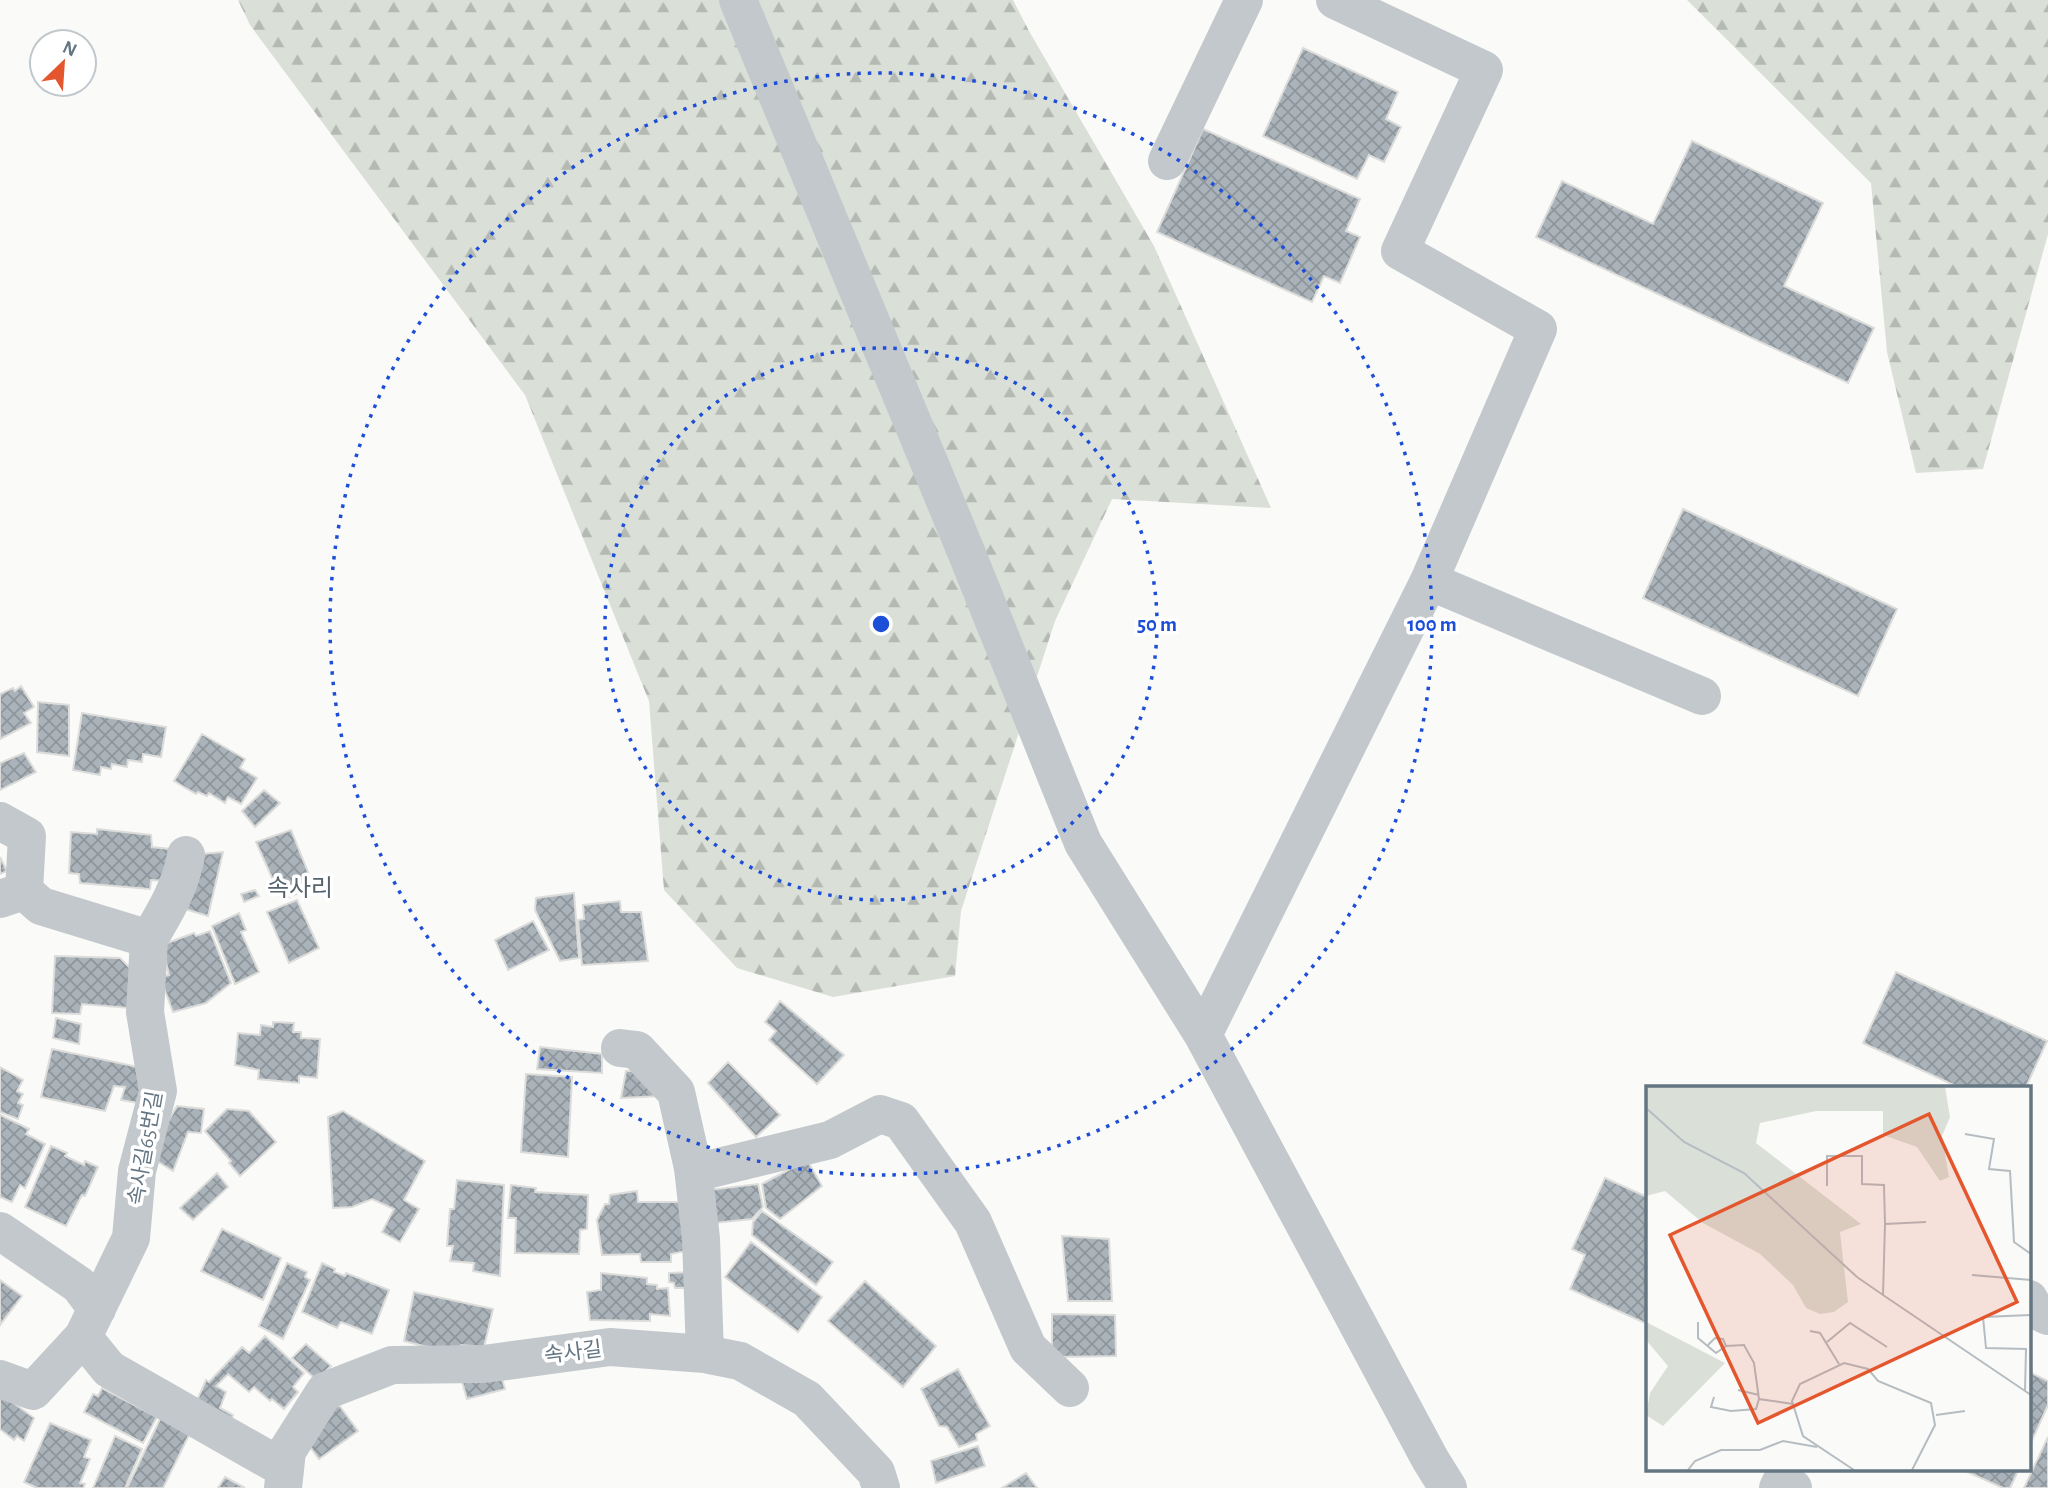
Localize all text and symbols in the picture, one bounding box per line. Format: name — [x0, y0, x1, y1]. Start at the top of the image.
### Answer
north arrow — [28, 28, 98, 98]
text: N — [60, 38, 80, 60]
centre of rings — [869, 612, 893, 636]
text: 50 m — [1137, 614, 1177, 635]
text: 100 m — [1407, 614, 1457, 635]
district label: 속사리 — [267, 876, 333, 901]
inset map — [1646, 1086, 2030, 1470]
street label: 속사길65번길 — [124, 1089, 166, 1207]
street label: 속사길 — [543, 1338, 603, 1366]

